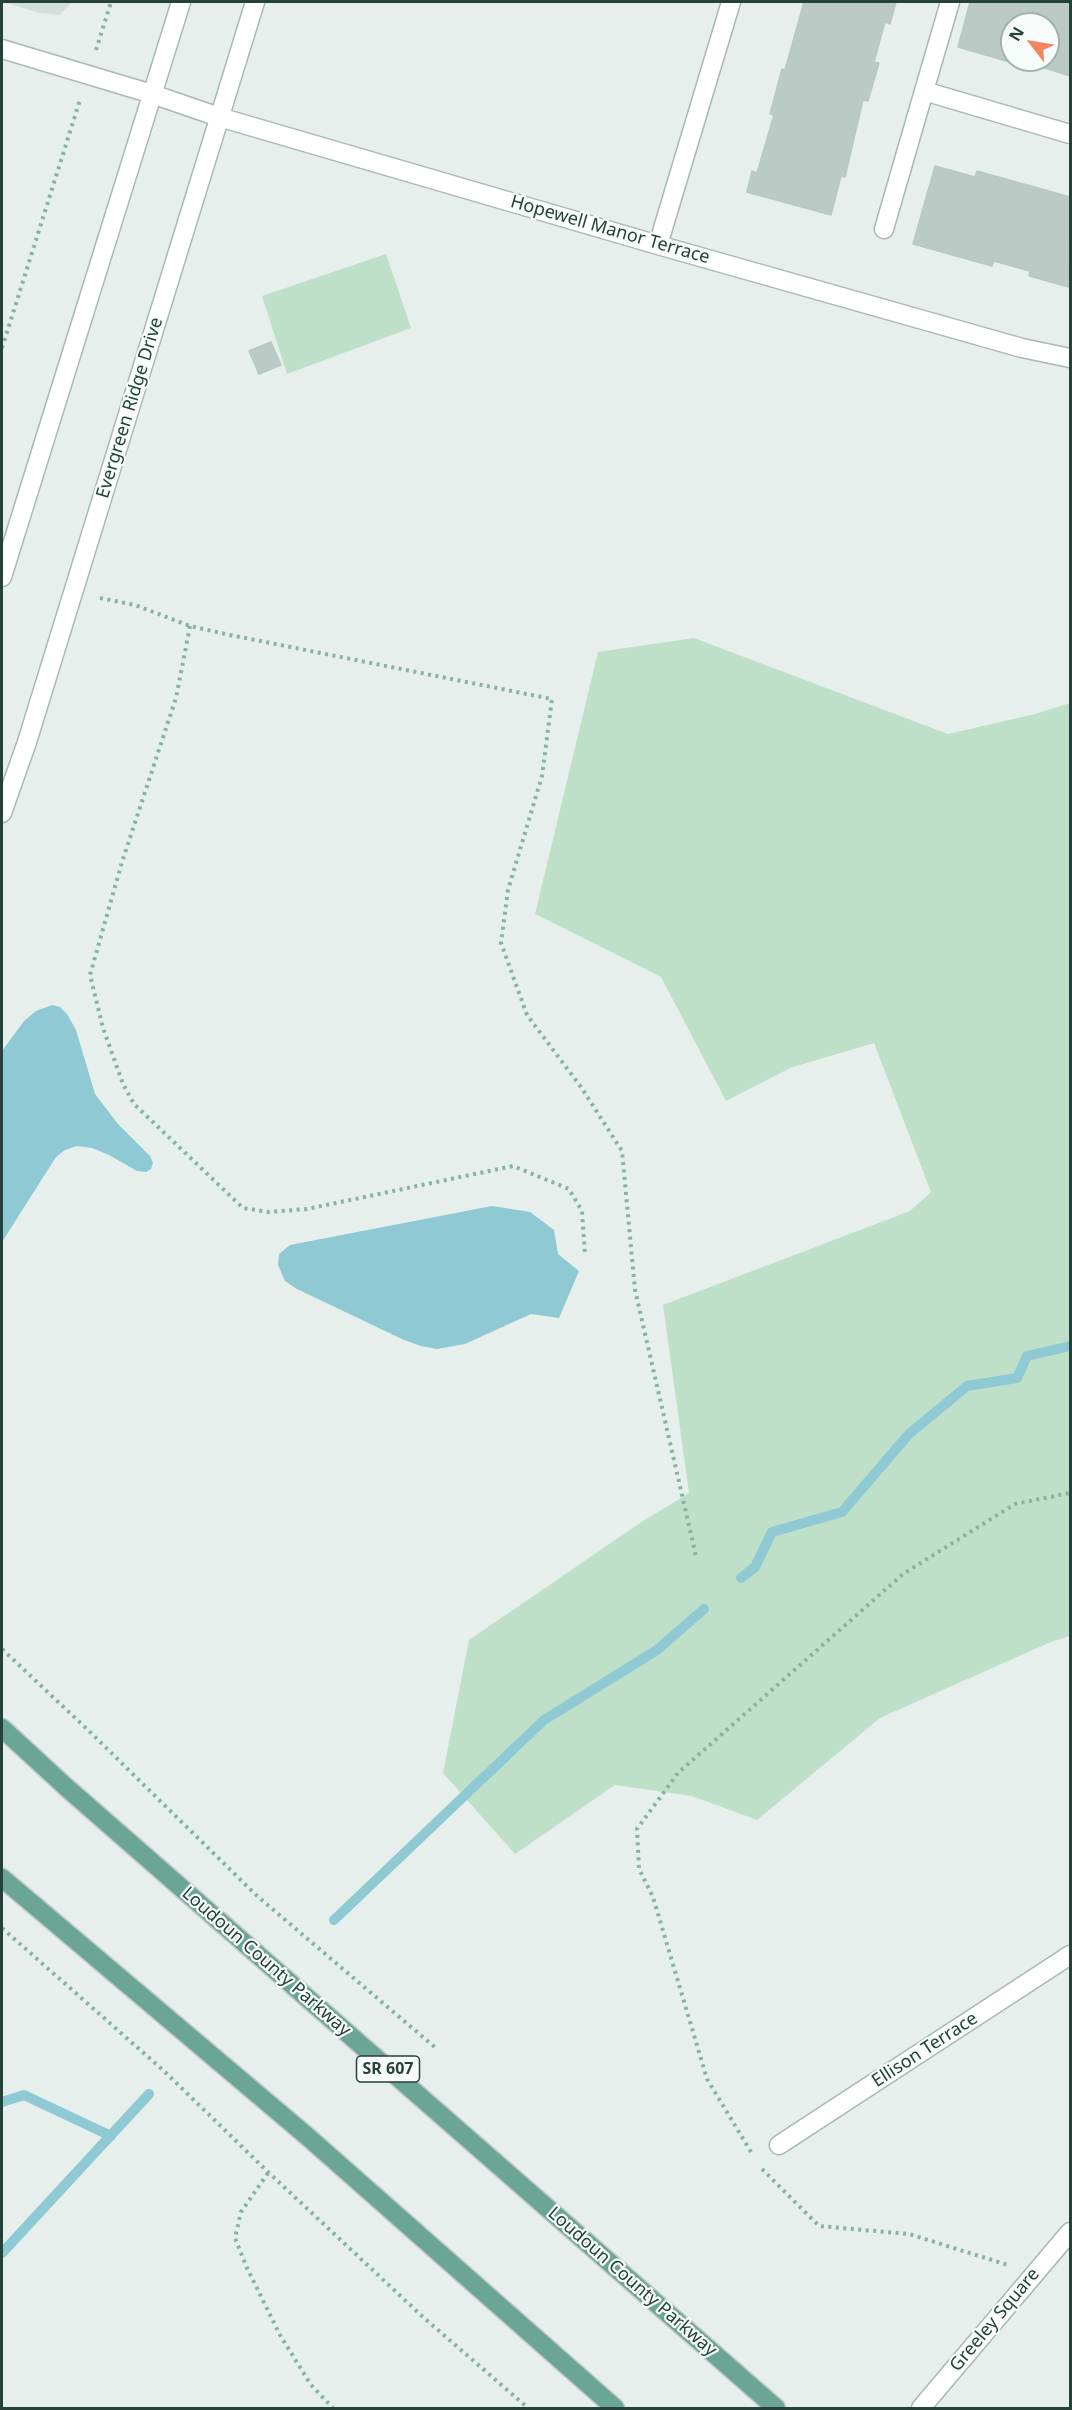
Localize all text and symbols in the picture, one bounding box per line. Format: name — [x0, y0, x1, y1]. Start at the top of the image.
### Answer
north arrow — [1000, 12, 1060, 72]
text: N — [1004, 23, 1029, 45]
street label: Hopewell Manor Terrace — [508, 191, 712, 269]
street label: Evergreen Ridge Drive — [92, 315, 168, 501]
street label: Loudoun County Parkway — [177, 1883, 355, 2041]
street label: Ellison Terrace — [868, 2008, 982, 2092]
road number: SR 607 — [356, 2056, 420, 2082]
street label: Loudoun County Parkway — [543, 2203, 721, 2361]
street label: Greeley Square — [946, 2264, 1044, 2376]

